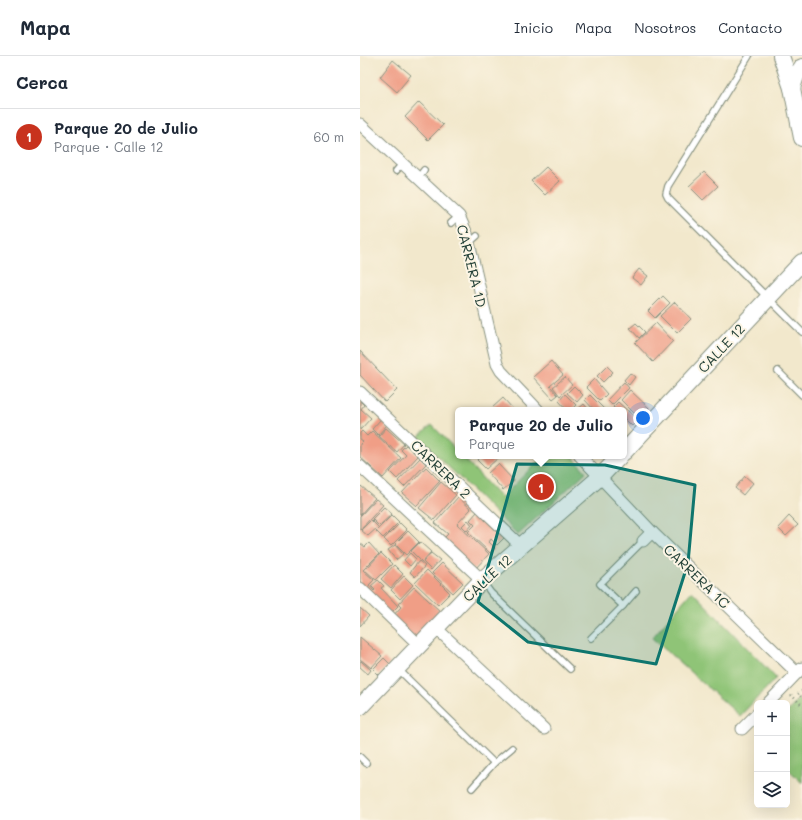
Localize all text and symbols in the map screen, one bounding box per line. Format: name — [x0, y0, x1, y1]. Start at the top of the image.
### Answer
text: Mapa — [20, 15, 71, 40]
text: Inicio — [514, 18, 553, 37]
text: Mapa — [575, 18, 612, 37]
text: Nosotros — [634, 18, 696, 37]
text: Contacto — [718, 18, 782, 37]
text: Cerca — [16, 71, 68, 93]
text: Parque 20 de Julio — [54, 118, 198, 138]
text: 1 — [26, 128, 32, 145]
text: 60 m — [314, 128, 344, 145]
text: Parque · Calle 12 — [54, 138, 163, 155]
street label: CARRERA 1D — [453, 223, 491, 309]
street label: CALLE 12 — [693, 319, 749, 377]
popup — [455, 407, 627, 459]
your location — [633, 408, 653, 428]
text: Parque 20 de Julio — [469, 415, 613, 435]
text: Parque — [469, 435, 515, 452]
street label: CARRERA 2 — [407, 436, 475, 502]
pin: 1 — [528, 472, 554, 502]
street label: CARRERA 1C — [660, 540, 734, 612]
street label: CALLE 12 — [458, 550, 516, 606]
map controls — [754, 700, 790, 808]
button: + — [754, 700, 790, 736]
button: − — [754, 736, 790, 772]
button: layers — [754, 772, 790, 808]

